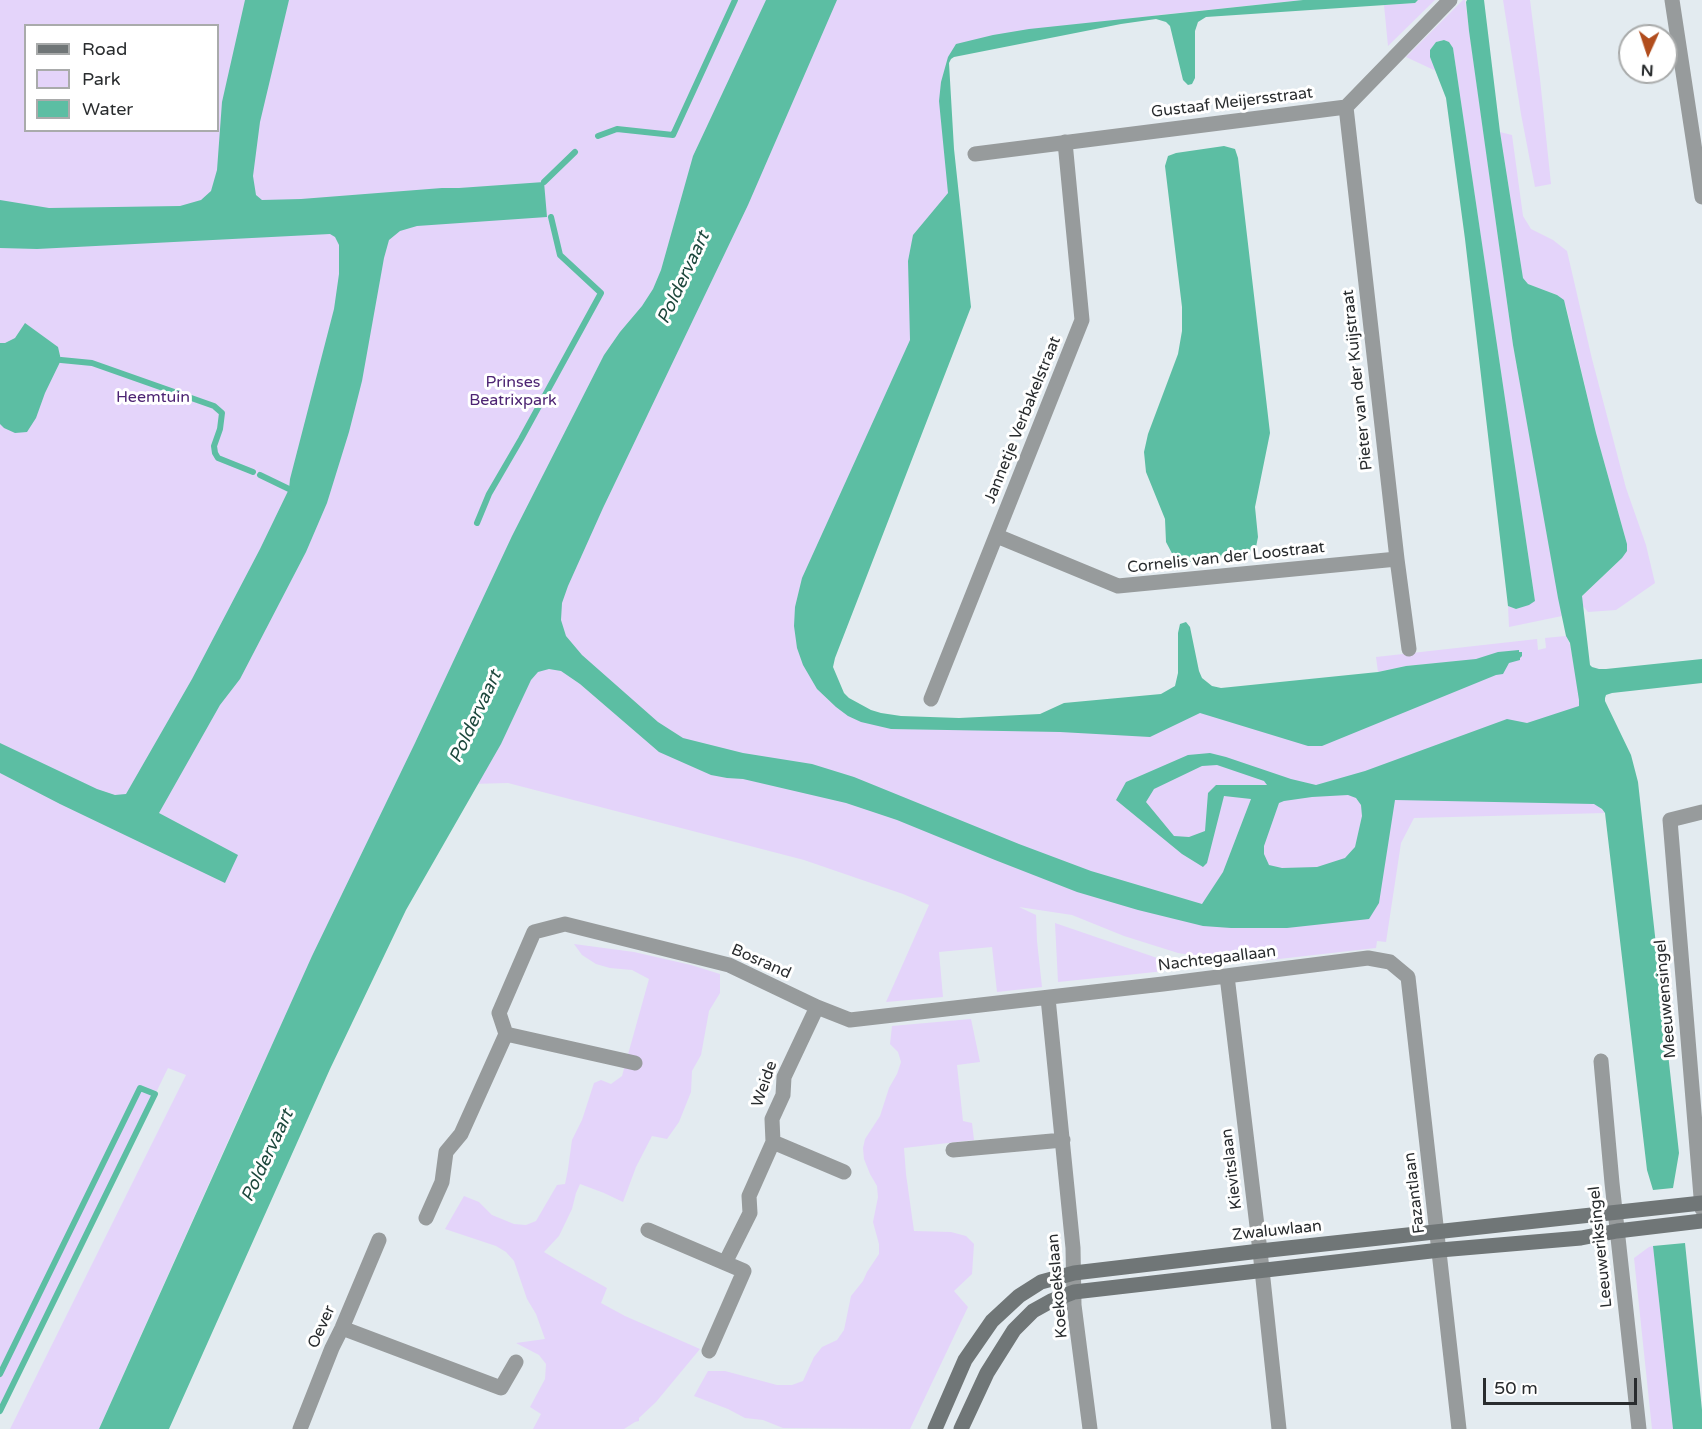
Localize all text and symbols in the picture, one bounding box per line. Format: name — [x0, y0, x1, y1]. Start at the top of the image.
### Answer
legend — [24, 24, 219, 132]
north arrow — [1618, 24, 1678, 84]
text: Road — [82, 38, 127, 60]
text: N — [1640, 60, 1654, 80]
text: Park — [82, 68, 120, 90]
street label: Gustaaf Meijersstraat — [1150, 84, 1314, 122]
text: Water — [82, 98, 133, 120]
water label: Poldervaart — [653, 229, 715, 327]
street label: Pieter van der Kuijstraat — [1339, 288, 1377, 472]
street label: Jannetje Verbakelstraat — [981, 334, 1065, 506]
park label: Prinses Beatrixpark — [469, 373, 557, 411]
park label: Heemtuin — [116, 388, 190, 408]
street label: Cornelis van der Loostraat — [1126, 538, 1326, 578]
water label: Poldervaart — [445, 668, 507, 766]
street label: Meeuwensingel — [1651, 939, 1681, 1059]
street label: Bosrand — [728, 940, 794, 984]
street label: Nachtegaallaan — [1157, 942, 1277, 976]
street label: Weide — [748, 1058, 782, 1110]
water label: Poldervaart — [237, 1107, 299, 1205]
street label: Kievitslaan — [1217, 1127, 1247, 1211]
street label: Fazantlaan — [1400, 1151, 1430, 1235]
street label: Leeuweriksingel — [1585, 1185, 1617, 1309]
street label: Zwaluwlaan — [1231, 1217, 1323, 1245]
street label: Koekoekslaan — [1044, 1233, 1072, 1339]
street label: Oever — [304, 1302, 340, 1352]
scale bar — [1486, 1366, 1640, 1404]
text: 50 m — [1494, 1377, 1538, 1399]

